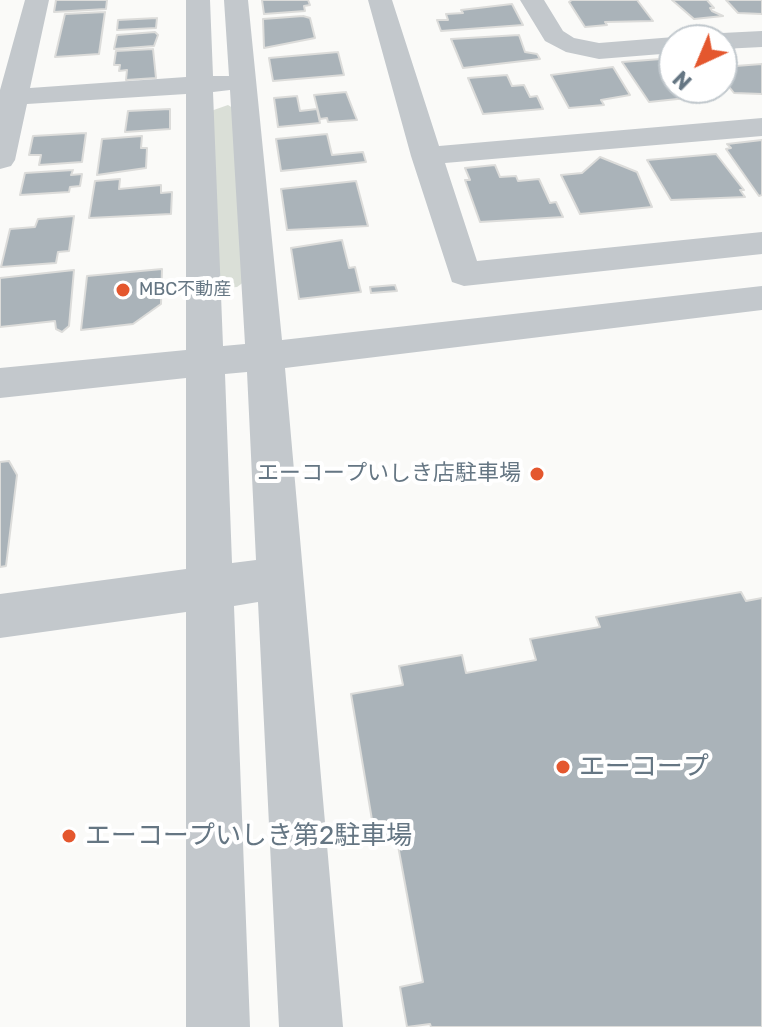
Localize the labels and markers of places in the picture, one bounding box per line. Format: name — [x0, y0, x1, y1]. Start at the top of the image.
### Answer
place label: MBC不動産 — [139, 279, 231, 301]
marker: MBC不動産 — [114, 281, 132, 299]
place label: エーコープいしき店駐車場 — [257, 461, 521, 487]
marker: エーコープいしき店駐車場 — [528, 465, 546, 483]
place label: エーコープ — [579, 751, 709, 783]
marker: エーコープ — [554, 758, 572, 776]
place label: エーコープいしき第2駐車場 — [85, 820, 412, 852]
marker: エーコープいしき第2駐車場 — [60, 827, 78, 845]

